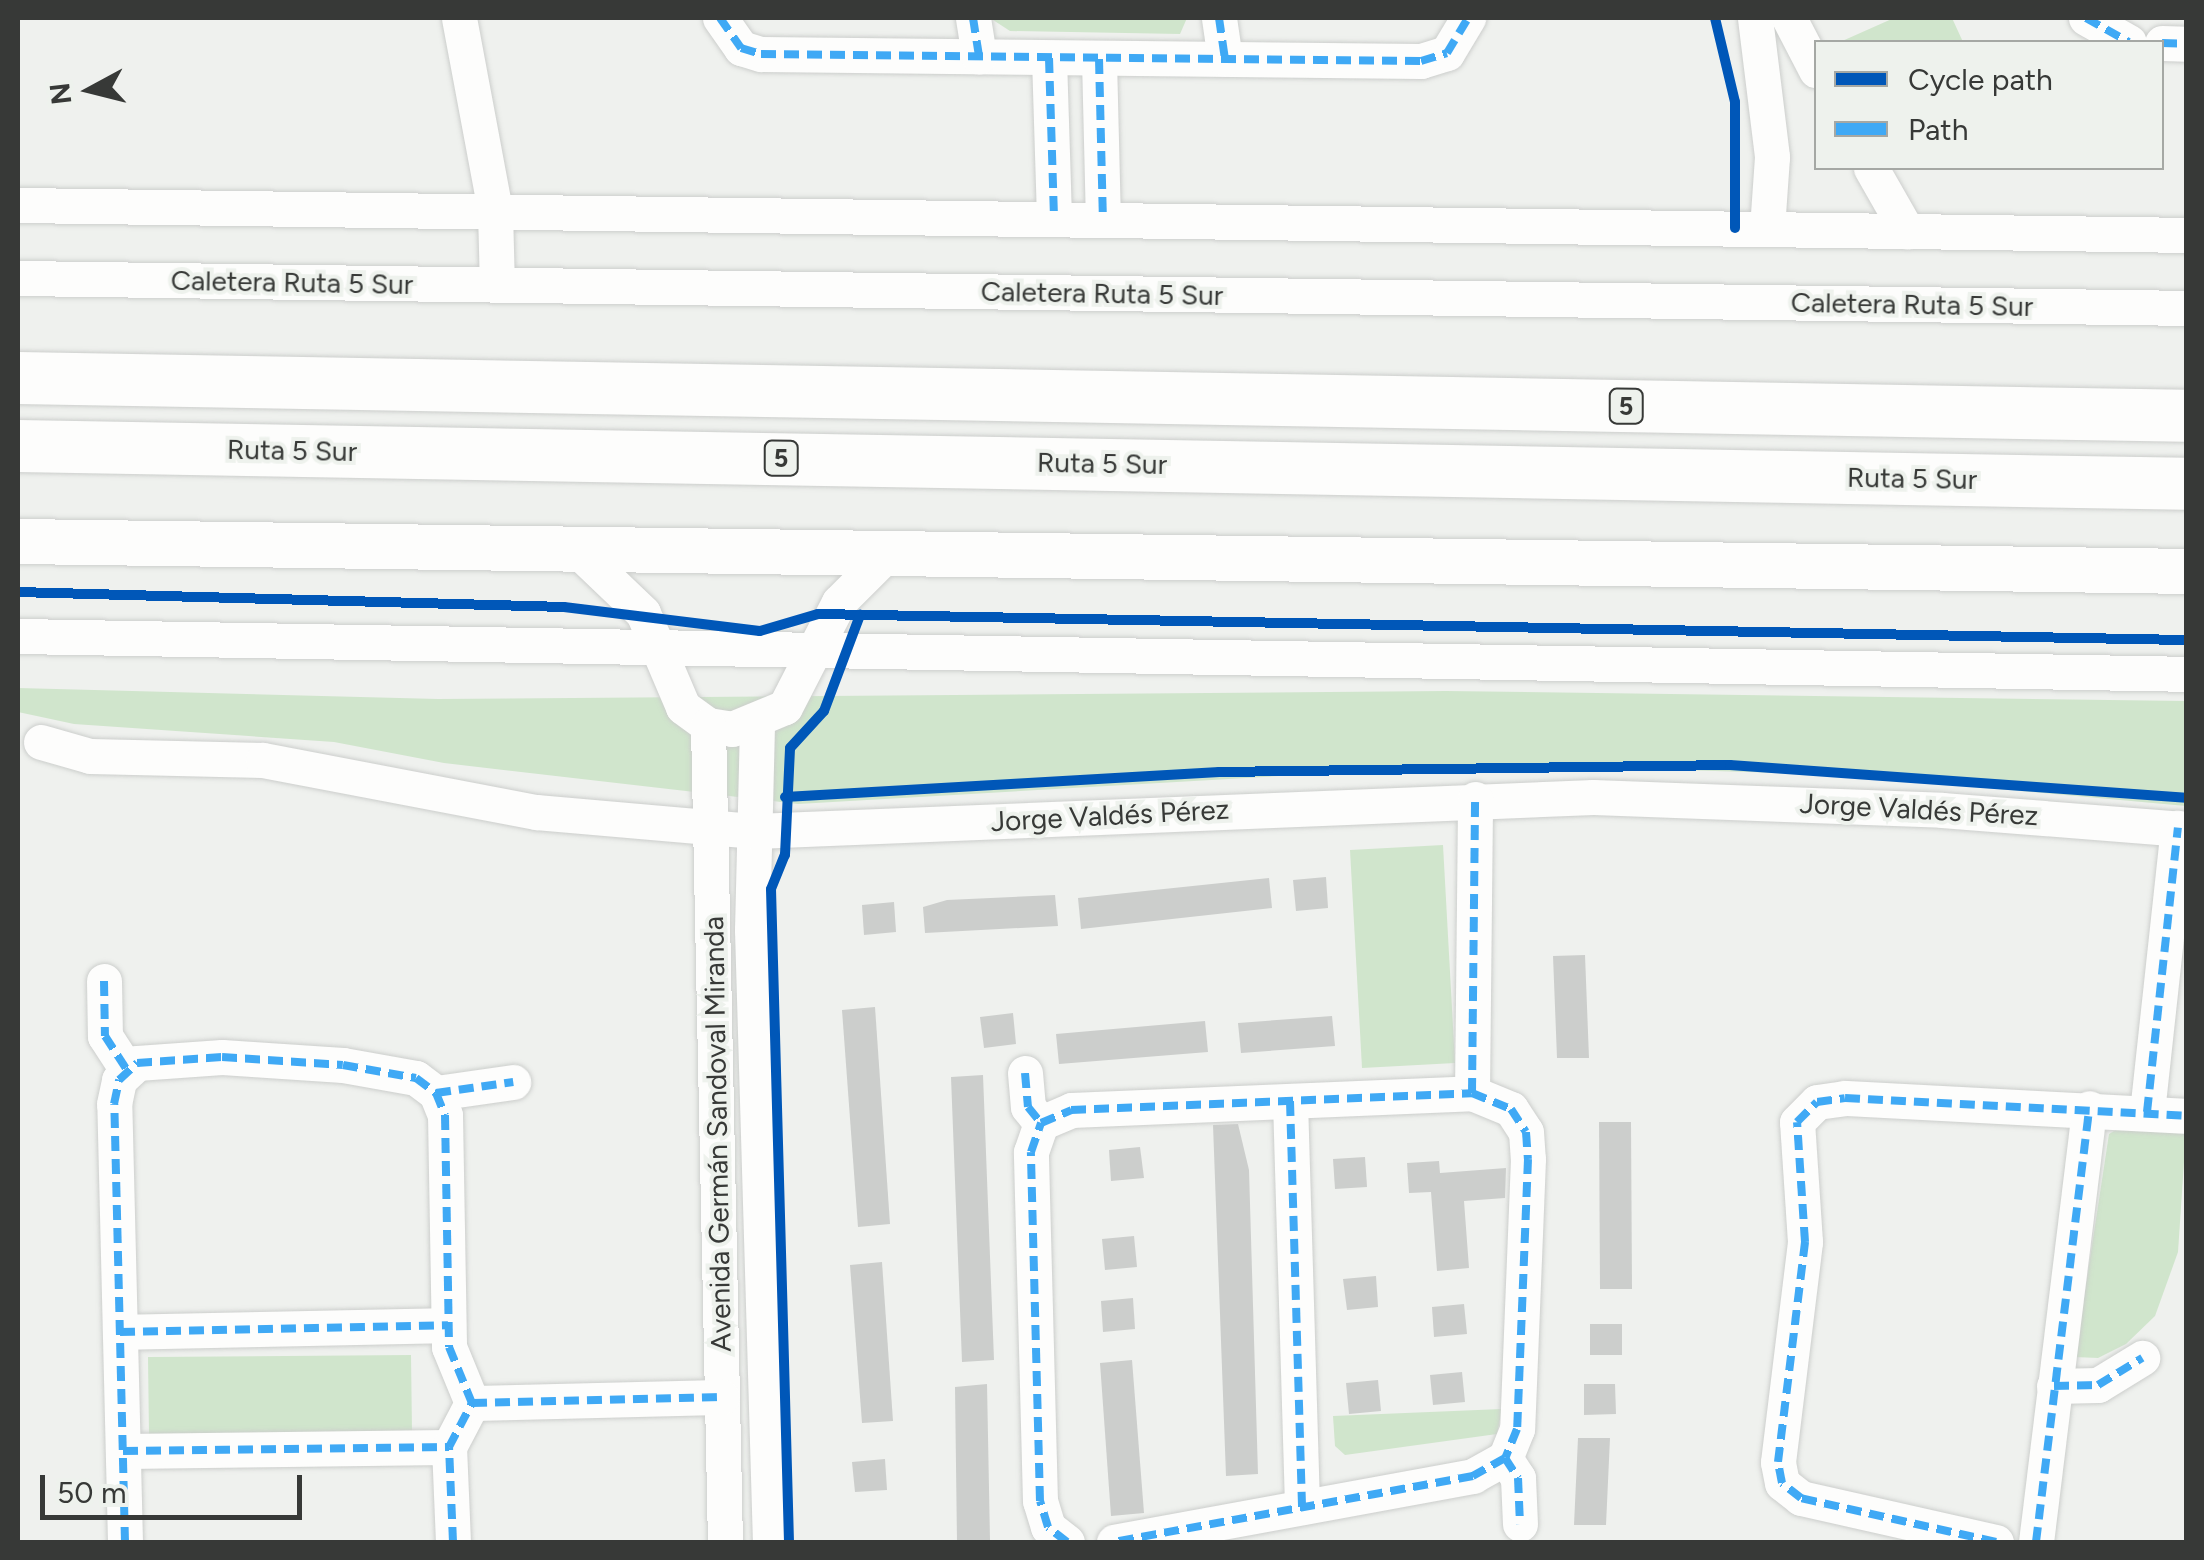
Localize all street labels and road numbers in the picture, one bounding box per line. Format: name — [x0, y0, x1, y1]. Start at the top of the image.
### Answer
street label: Caletera Ruta 5 Sur — [170, 263, 414, 301]
street label: Caletera Ruta 5 Sur — [980, 274, 1224, 312]
street label: Caletera Ruta 5 Sur — [1790, 285, 2034, 323]
road number: 5 — [1608, 386, 1644, 426]
street label: Ruta 5 Sur — [227, 432, 357, 468]
road number: 5 — [764, 438, 798, 478]
street label: Ruta 5 Sur — [1037, 445, 1167, 481]
street label: Ruta 5 Sur — [1847, 460, 1977, 496]
street label: Jorge Valdés Pérez — [1799, 786, 2039, 832]
street label: Jorge Valdés Pérez — [990, 792, 1230, 838]
street label: Avenida Germán Sandoval Miranda — [696, 916, 738, 1352]

